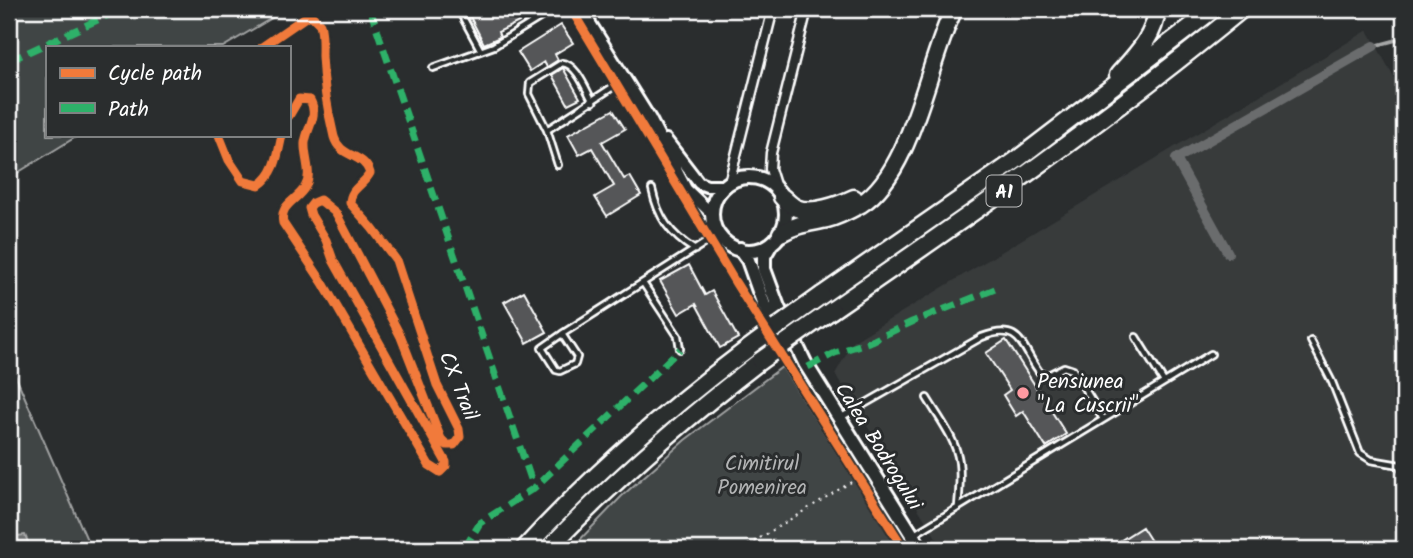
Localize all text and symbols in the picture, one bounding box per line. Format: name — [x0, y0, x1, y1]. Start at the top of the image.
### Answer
legend — [46, 46, 290, 136]
text: Cycle path — [108, 58, 202, 91]
text: Path — [108, 94, 149, 127]
road number: A1 — [986, 176, 1021, 206]
street label: CX Trail — [429, 347, 486, 426]
place label: Pensiunea "La Cuscrii" — [1037, 366, 1139, 423]
street label: Calea Bodrogului — [825, 376, 931, 518]
marker: Pensiunea "La Cuscrii" — [1015, 385, 1031, 401]
park label: Cimitirul Pomenirea — [717, 448, 807, 505]

